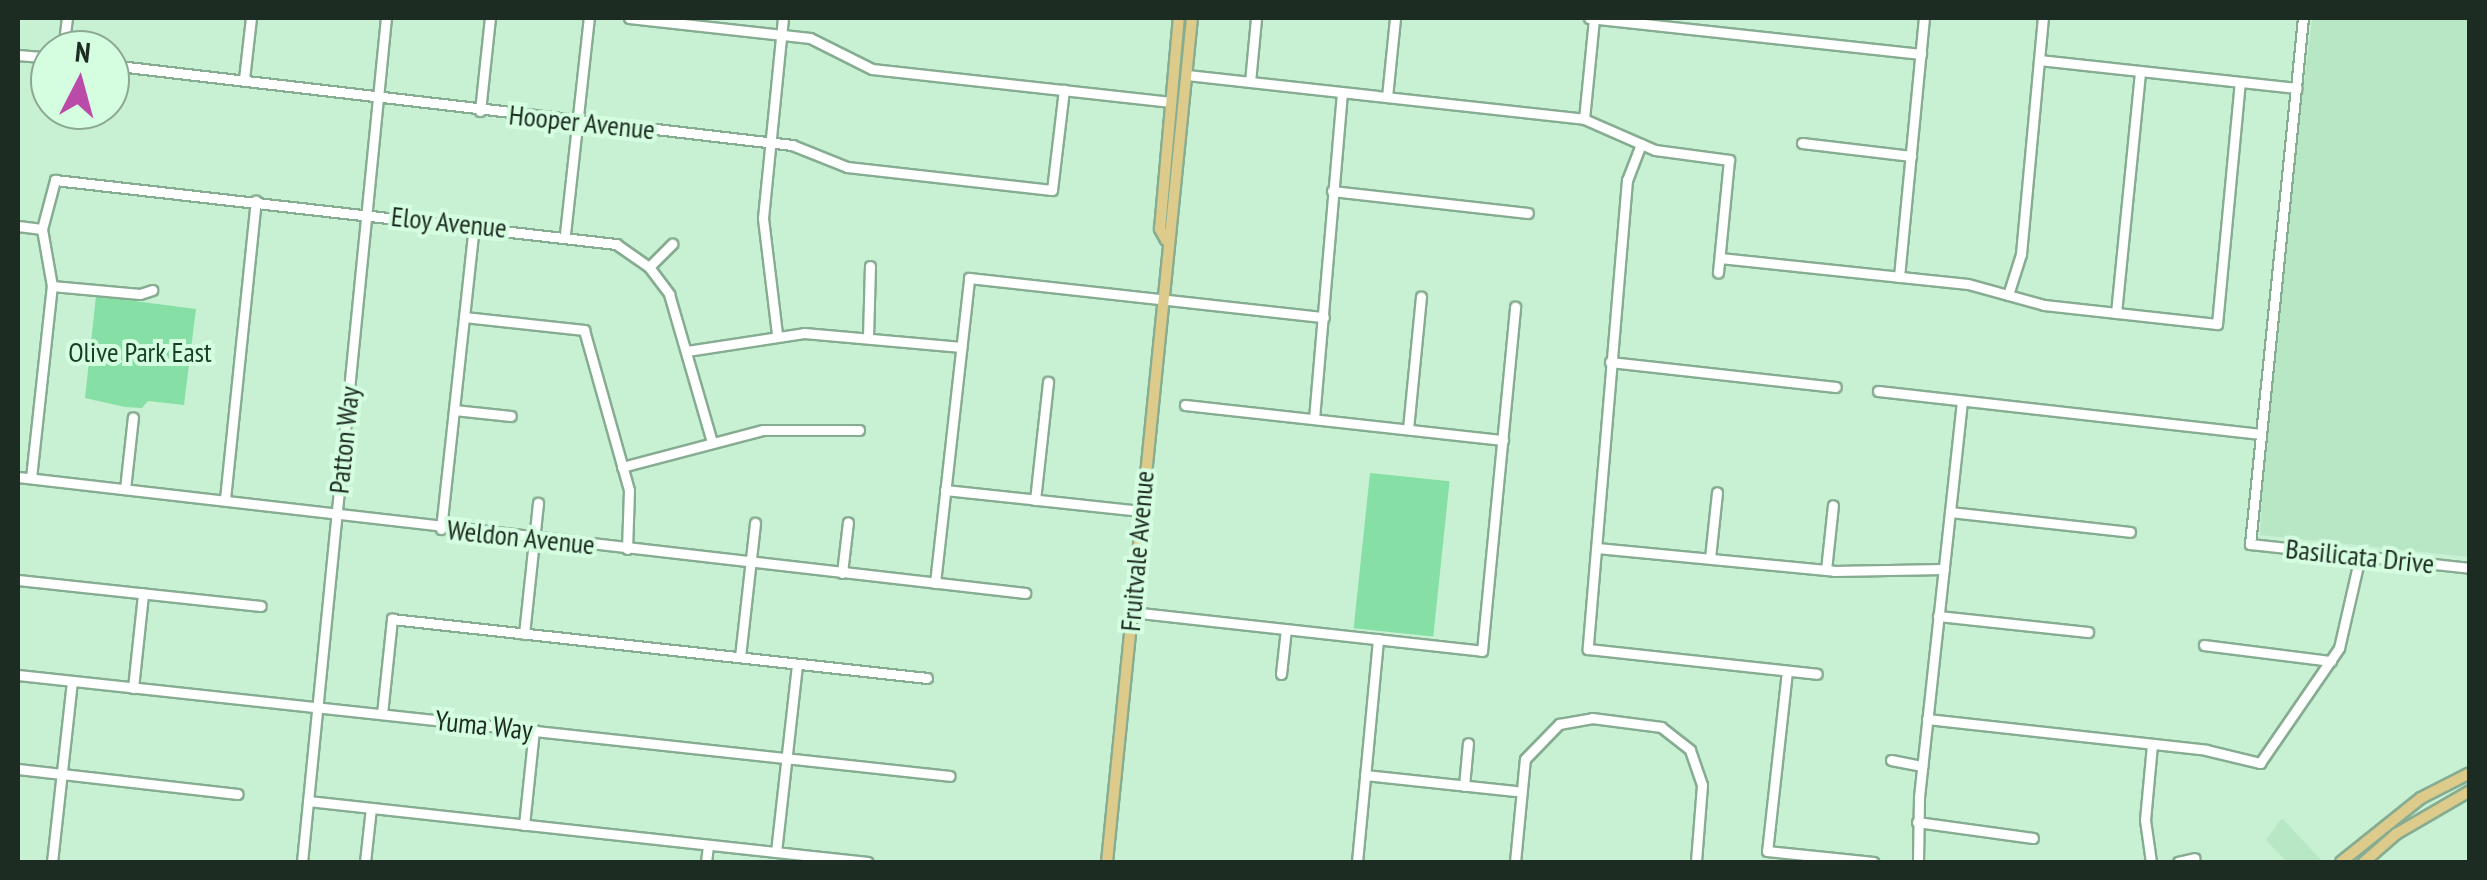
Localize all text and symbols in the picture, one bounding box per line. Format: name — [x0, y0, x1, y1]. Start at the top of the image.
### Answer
north arrow — [30, 30, 130, 130]
text: N — [74, 32, 92, 71]
street label: Hooper Avenue — [507, 98, 657, 146]
street label: Eloy Avenue — [389, 199, 509, 245]
park label: Olive Park East — [68, 335, 212, 369]
street label: Patton Way — [322, 384, 366, 496]
street label: Fruitvale Avenue — [1113, 469, 1161, 633]
street label: Weldon Avenue — [445, 512, 597, 562]
street label: Basilicata Drive — [2284, 531, 2436, 581]
street label: Yuma Way — [433, 703, 535, 747]

